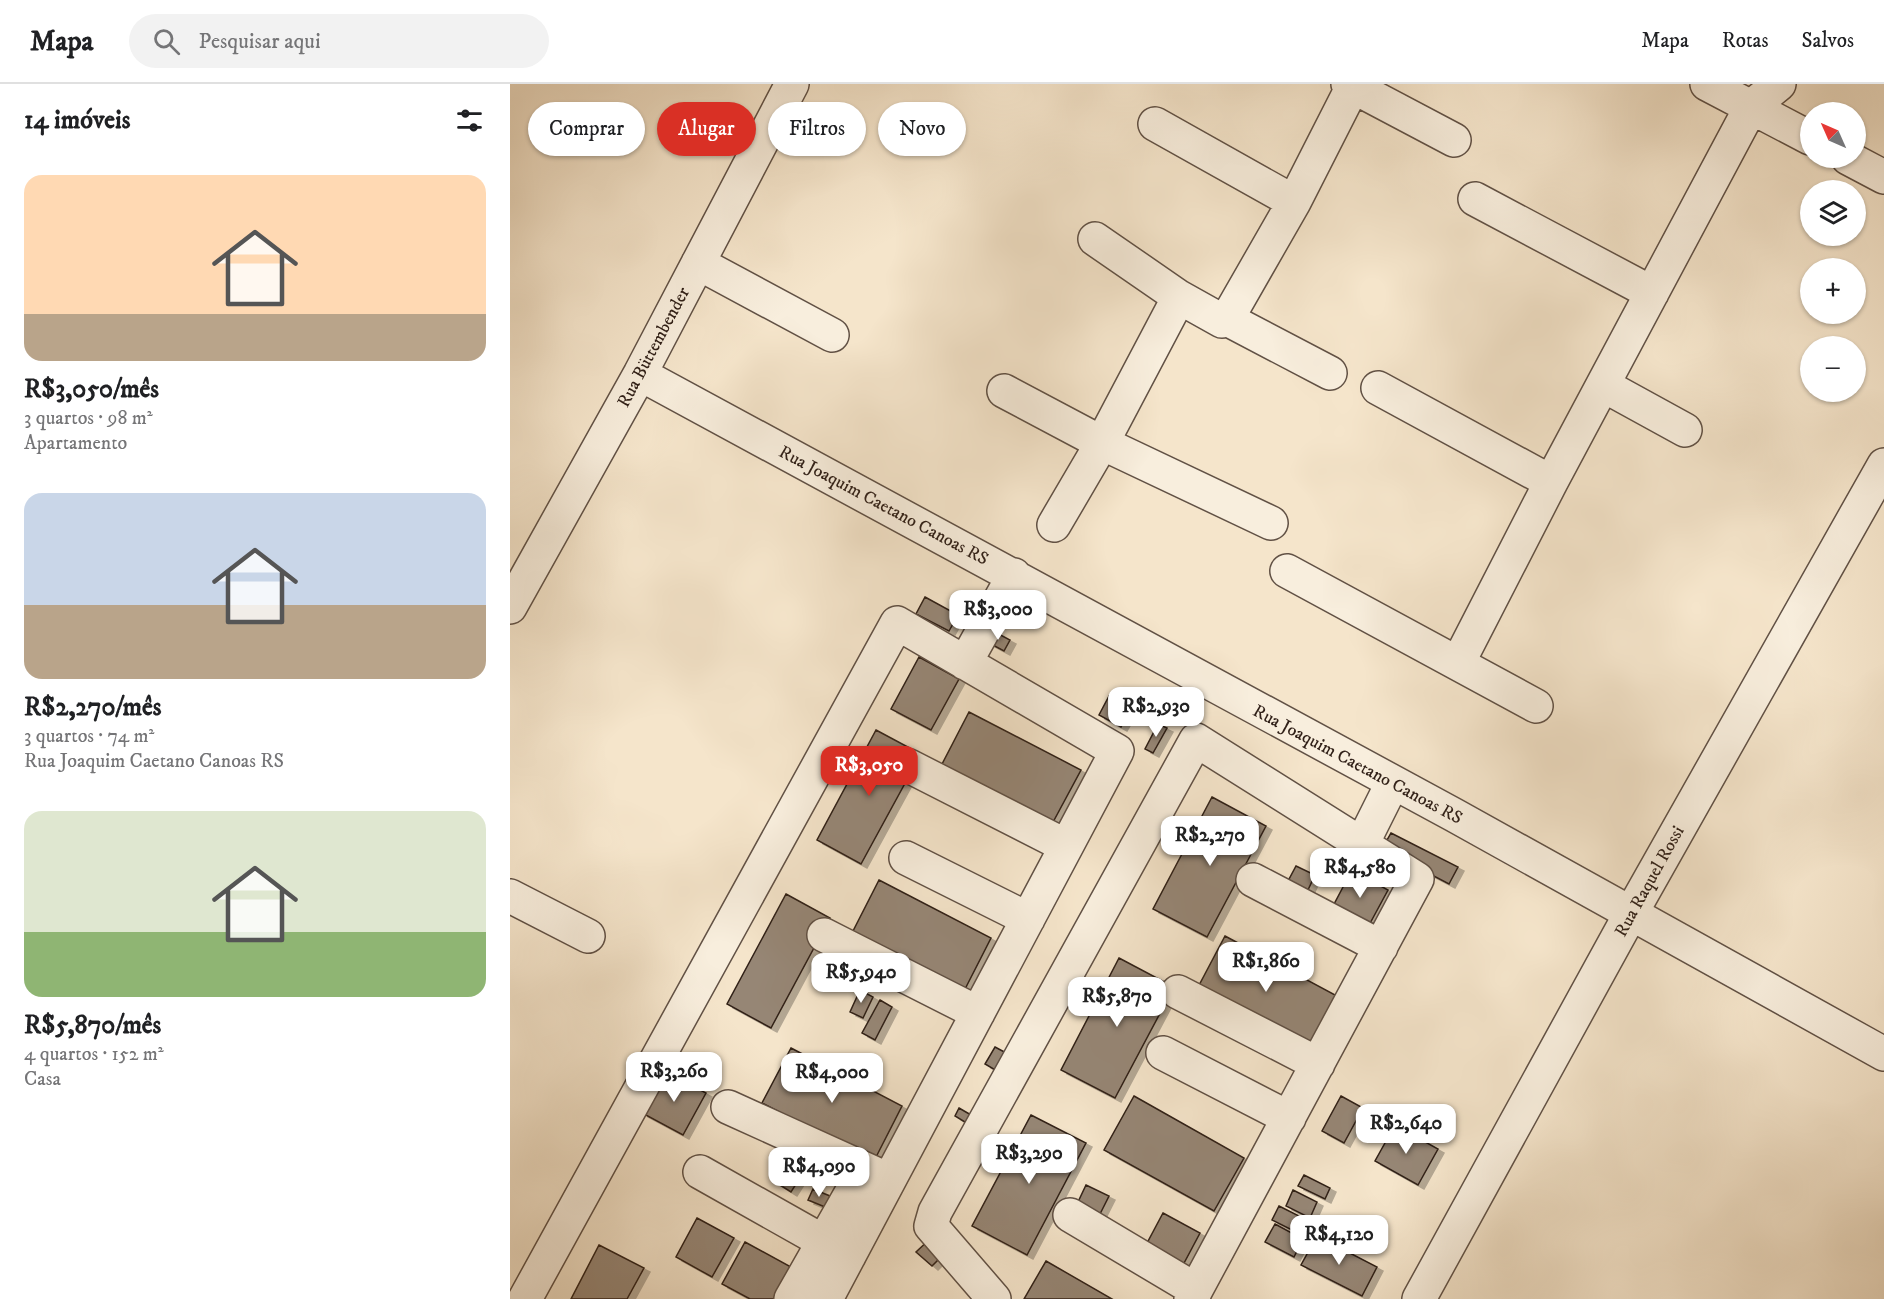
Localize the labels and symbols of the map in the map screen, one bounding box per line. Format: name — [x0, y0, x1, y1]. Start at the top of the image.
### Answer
north arrow — [1800, 102, 1866, 168]
street label: Rua Büttembender — [613, 283, 695, 411]
street label: Rua Joaquim Caetano Canoas RS — [775, 441, 992, 571]
pin: R$3,000 — [943, 590, 1053, 641]
pin: R$2,930 — [1101, 687, 1211, 738]
street label: Rua Joaquim Caetano Canoas RS — [1249, 700, 1466, 830]
pin: R$3,050 — [814, 746, 924, 797]
pin: R$2,270 — [1155, 816, 1265, 867]
street label: Rua Raquel Rossi — [1610, 822, 1689, 941]
pin: R$4,580 — [1305, 848, 1415, 899]
pin: R$1,860 — [1211, 942, 1321, 993]
pin: R$5,940 — [806, 953, 916, 1004]
pin: R$5,870 — [1062, 977, 1172, 1028]
pin: R$3,260 — [619, 1052, 729, 1103]
pin: R$4,000 — [777, 1053, 887, 1104]
pin: R$2,640 — [1351, 1104, 1461, 1155]
pin: R$3,290 — [974, 1134, 1084, 1185]
pin: R$4,090 — [764, 1147, 874, 1198]
pin: R$4,120 — [1284, 1215, 1394, 1266]

